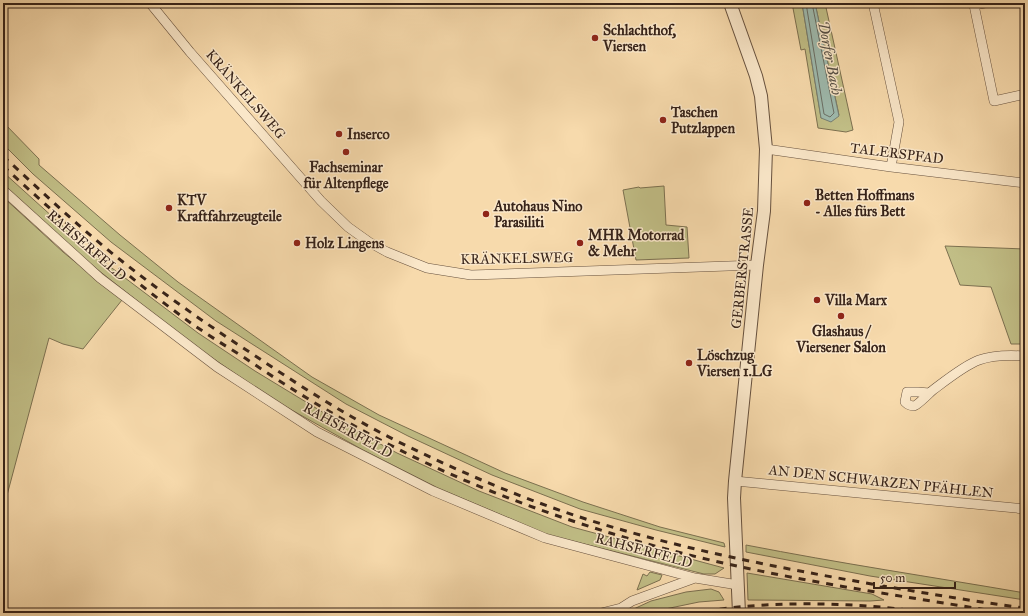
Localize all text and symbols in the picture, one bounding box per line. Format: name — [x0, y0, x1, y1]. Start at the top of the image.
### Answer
water label: Dorfer Bach — [814, 20, 846, 97]
place label: Schlachthof, Viersen — [602, 22, 677, 55]
marker: Schlachthof, Viersen — [590, 33, 600, 43]
street label: KRÄNKELSWEG — [202, 45, 290, 143]
place label: Taschen Putzlappen — [670, 104, 735, 138]
marker: Taschen Putzlappen — [658, 115, 668, 125]
place label: Inserco — [347, 126, 390, 143]
marker: Inserco — [334, 129, 344, 139]
street label: TALERSPFAD — [849, 139, 945, 168]
marker: Fachseminar für Altenpflege — [341, 147, 351, 157]
place label: Fachseminar für Altenpflege — [302, 159, 389, 193]
place label: Betten Hoffmans - Alles fürs Bett — [815, 187, 914, 220]
place label: KTV Kraftfahrzeugteile — [177, 192, 282, 226]
place label: Autohaus Nino Parasiliti — [493, 198, 582, 231]
marker: Betten Hoffmans - Alles fürs Bett — [802, 198, 812, 208]
marker: KTV Kraftfahrzeugteile — [164, 203, 174, 213]
street label: RAHSERFELD — [43, 206, 130, 285]
street label: GERBERSTRASSE — [728, 206, 757, 330]
marker: Autohaus Nino Parasiliti — [481, 209, 491, 219]
place label: MHR Motorrad & Mehr — [588, 227, 685, 260]
place label: Holz Lingens — [305, 235, 384, 253]
marker: Holz Lingens — [292, 238, 302, 248]
marker: MHR Motorrad & Mehr — [575, 238, 585, 248]
street label: KRÄNKELSWEG — [460, 248, 574, 268]
place label: Villa Marx — [824, 292, 888, 309]
marker: Villa Marx — [812, 295, 822, 305]
marker: Glashaus / Viersener Salon — [836, 311, 846, 321]
place label: Glashaus / Viersener Salon — [795, 323, 886, 356]
place label: Löschzug Viersen 1.LG — [696, 347, 773, 380]
marker: Löschzug Viersen 1.LG — [684, 358, 694, 368]
street label: RAHSERFELD — [300, 399, 396, 462]
street label: AN DEN SCHWARZEN PFÄHLEN — [767, 460, 994, 502]
street label: RAHSERFELD — [593, 529, 694, 572]
scale bar — [874, 564, 955, 590]
text: 50 m — [880, 571, 905, 585]

